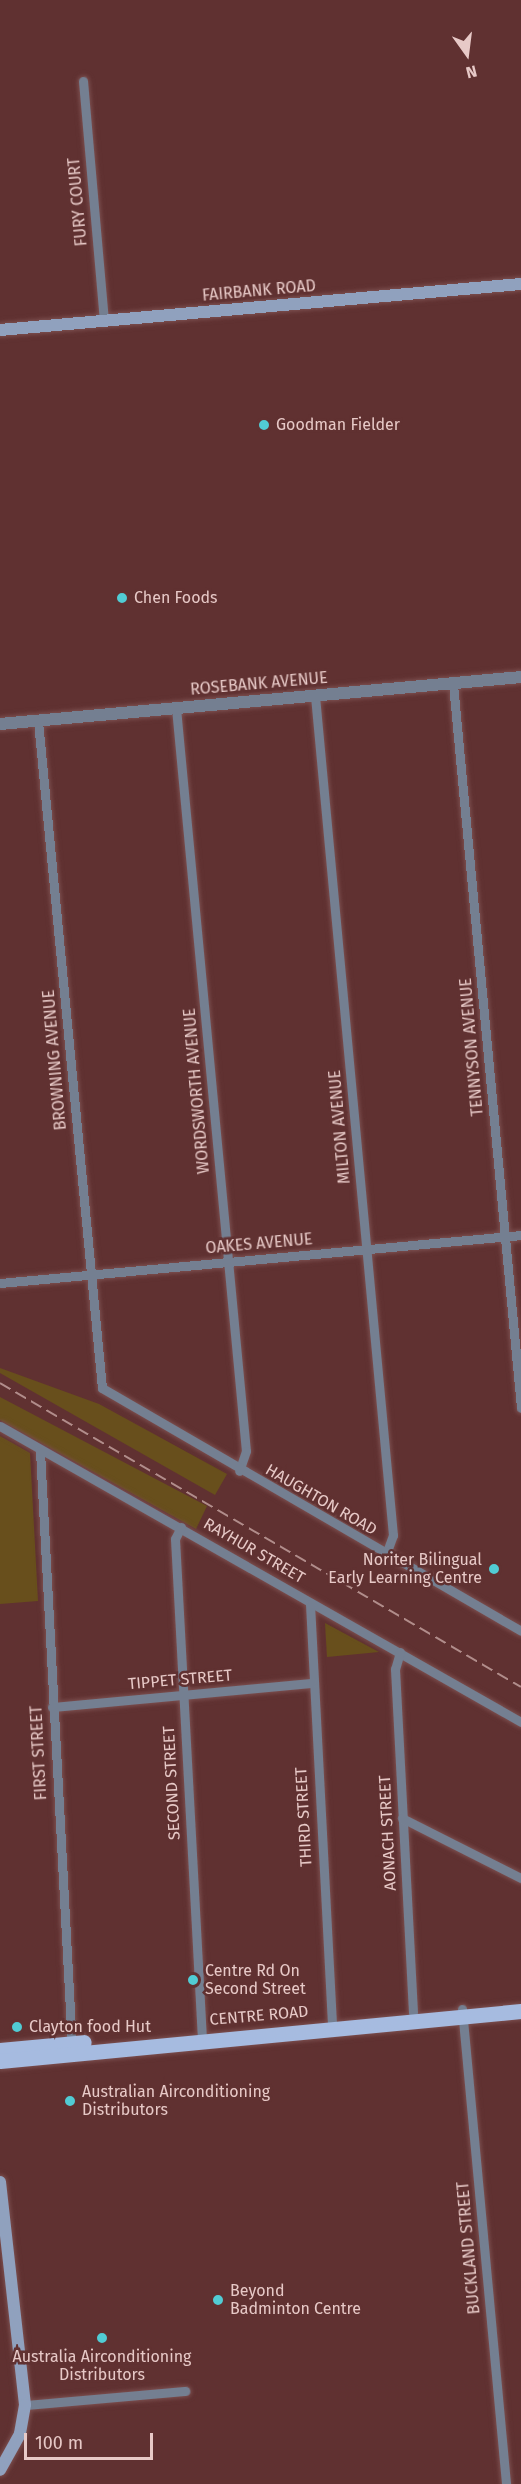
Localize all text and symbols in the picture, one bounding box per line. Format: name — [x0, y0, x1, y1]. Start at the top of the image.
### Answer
north arrow — [437, 24, 497, 84]
text: N — [464, 61, 479, 82]
street label: FURY COURT — [65, 157, 91, 247]
street label: FAIRBANK ROAD — [201, 276, 317, 306]
place label: Goodman Fielder — [276, 415, 400, 435]
marker: Goodman Fielder — [257, 418, 271, 432]
place label: Chen Foods — [134, 588, 218, 608]
marker: Chen Foods — [115, 591, 129, 605]
street label: ROSEBANK AVENUE — [190, 668, 328, 700]
street label: TENNYSON AVENUE — [456, 977, 488, 1117]
street label: BROWNING AVENUE — [39, 989, 71, 1131]
street label: WORDSWORTH AVENUE — [180, 1007, 214, 1175]
street label: MILTON AVENUE — [325, 1069, 355, 1185]
street label: OAKES AVENUE — [205, 1230, 313, 1258]
street label: HAUGHTON ROAD — [262, 1460, 380, 1540]
street label: RAYHUR STREET — [200, 1514, 308, 1588]
place label: Noriter Bilingual Early Learning Centre — [328, 1550, 482, 1588]
marker: Noriter Bilingual Early Learning Centre — [487, 1562, 501, 1576]
street label: TIPPET STREET — [127, 1666, 233, 1694]
street label: FIRST STREET — [27, 1705, 51, 1801]
street label: SECOND STREET — [159, 1726, 185, 1840]
street label: THIRD STREET — [292, 1767, 316, 1867]
street label: AONACH STREET — [375, 1775, 401, 1891]
place label: Centre Rd On Second Street — [205, 1961, 306, 1999]
marker: Centre Rd On Second Street — [186, 1973, 200, 1987]
street label: CENTRE ROAD — [209, 2002, 309, 2030]
place label: Clayton food Hut — [29, 2017, 151, 2037]
marker: Clayton food Hut — [10, 2020, 24, 2034]
place label: Australian Airconditioning Distributors — [82, 2082, 270, 2120]
marker: Australian Airconditioning Distributors — [63, 2094, 77, 2108]
street label: BUCKLAND STREET — [454, 2181, 484, 2315]
place label: Beyond Badminton Centre — [230, 2281, 361, 2319]
marker: Beyond Badminton Centre — [211, 2293, 225, 2307]
marker: Australia Airconditioning Distributors — [95, 2331, 109, 2345]
place label: Australia Airconditioning Distributors — [13, 2347, 191, 2385]
scale bar — [27, 2421, 156, 2459]
text: 100 m — [35, 2432, 83, 2454]

